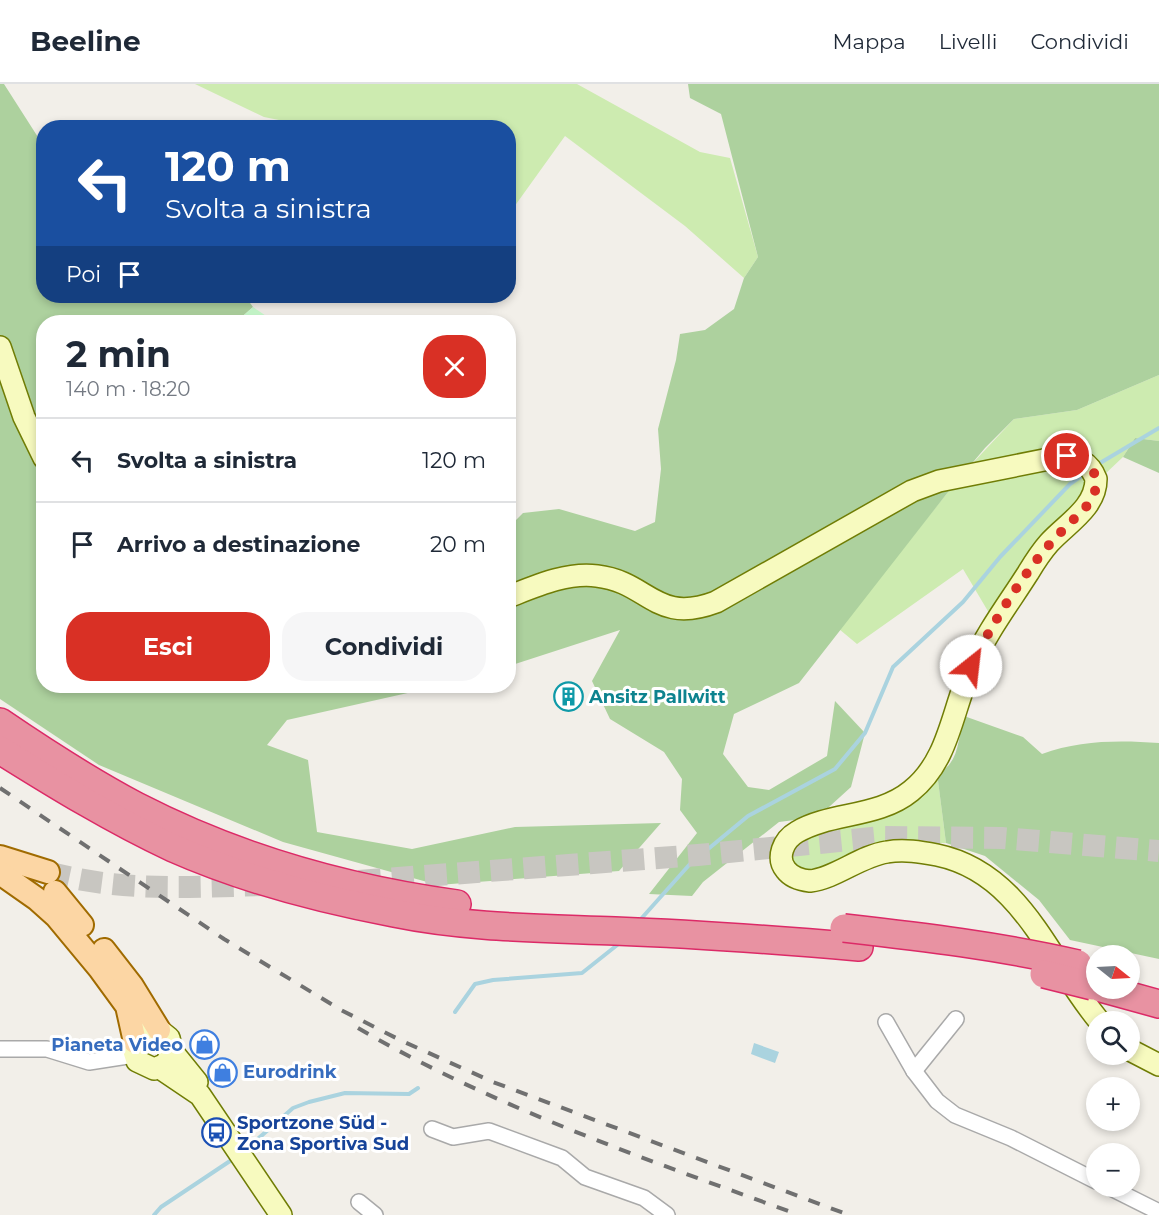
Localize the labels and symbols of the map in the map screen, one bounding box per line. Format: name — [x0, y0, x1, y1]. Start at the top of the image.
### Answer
pin — [1041, 430, 1092, 481]
position arrow — [939, 634, 1003, 698]
building icon: Ansitz Pallwitt — [552, 681, 584, 713]
place label: Ansitz Pallwitt — [588, 686, 726, 708]
north arrow — [1086, 945, 1140, 999]
shop icon: Pianeta Video — [188, 1029, 220, 1061]
place label: Pianeta Video — [51, 1034, 183, 1056]
shop icon: Eurodrink — [206, 1056, 238, 1088]
place label: Eurodrink — [243, 1061, 337, 1083]
place label: Sportzone Süd - Zona Sportiva Sud — [237, 1112, 409, 1155]
bus stop icon: Sportzone Süd - Zona Sportiva Sud — [200, 1117, 232, 1149]

